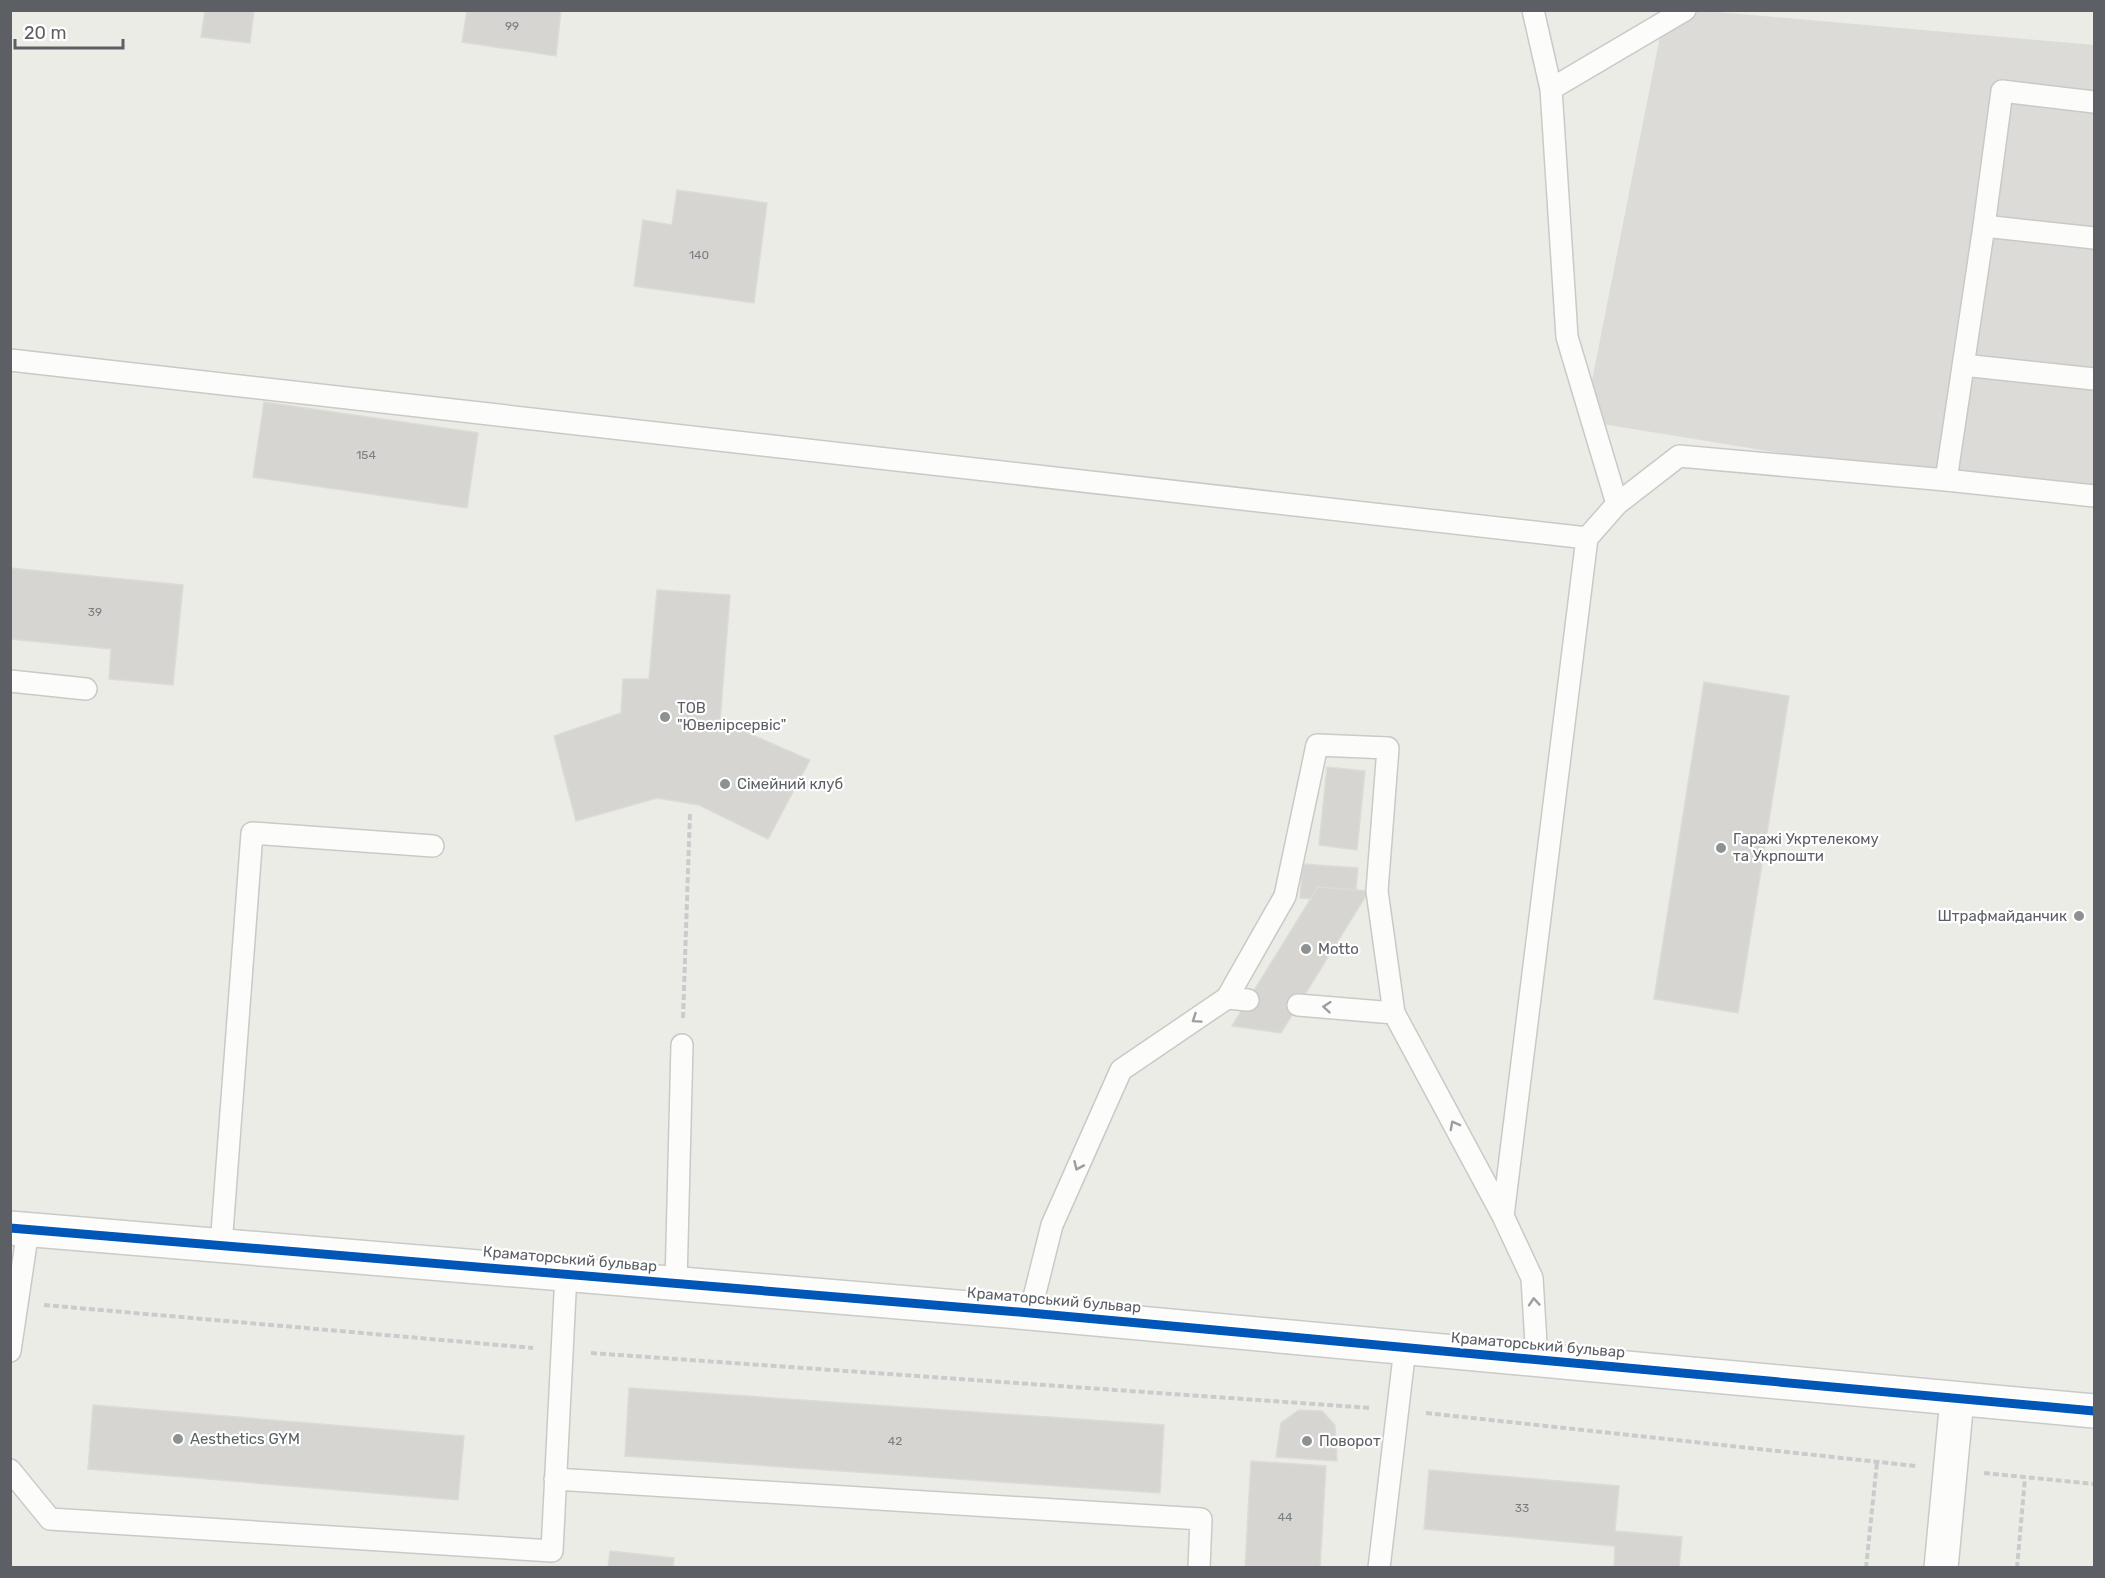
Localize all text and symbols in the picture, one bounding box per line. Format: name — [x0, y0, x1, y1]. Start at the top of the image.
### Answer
scale bar — [15, 12, 123, 50]
house number: 99 — [505, 19, 519, 33]
text: 20 m — [24, 22, 66, 44]
house number: 140 — [689, 248, 709, 262]
house number: 154 — [356, 448, 376, 462]
house number: 39 — [88, 605, 102, 619]
place label: ТОВ "Ювелірсервіс" — [677, 699, 786, 734]
marker: ТОВ "Ювелірсервіс" — [658, 710, 672, 724]
place label: Сімейний клуб — [737, 775, 843, 793]
marker: Сімейний клуб — [718, 777, 732, 791]
place label: Гаражі Укртелекому та Укрпошти — [1733, 830, 1879, 865]
marker: Гаражі Укртелекому та Укрпошти — [1714, 841, 1728, 855]
place label: Штрафмайданчик — [1937, 907, 2067, 925]
marker: Штрафмайданчик — [2072, 909, 2086, 923]
place label: Motto — [1318, 940, 1359, 958]
marker: Motto — [1299, 942, 1313, 956]
one-way arrow — [1322, 1001, 1331, 1014]
one-way arrow — [1191, 1012, 1202, 1023]
one-way arrow — [1450, 1121, 1461, 1132]
one-way arrow — [1074, 1159, 1086, 1170]
street label: Краматорський бульвар — [482, 1242, 658, 1276]
street label: Краматорський бульвар — [966, 1283, 1142, 1317]
one-way arrow — [1527, 1297, 1540, 1306]
street label: Краматорський бульвар — [1450, 1328, 1626, 1362]
place label: Aesthetics GYM — [190, 1430, 300, 1448]
marker: Aesthetics GYM — [171, 1432, 185, 1446]
place label: Поворот — [1319, 1432, 1381, 1450]
house number: 42 — [888, 1434, 902, 1448]
marker: Поворот — [1300, 1434, 1314, 1448]
house number: 33 — [1515, 1501, 1529, 1515]
house number: 44 — [1278, 1510, 1293, 1524]

